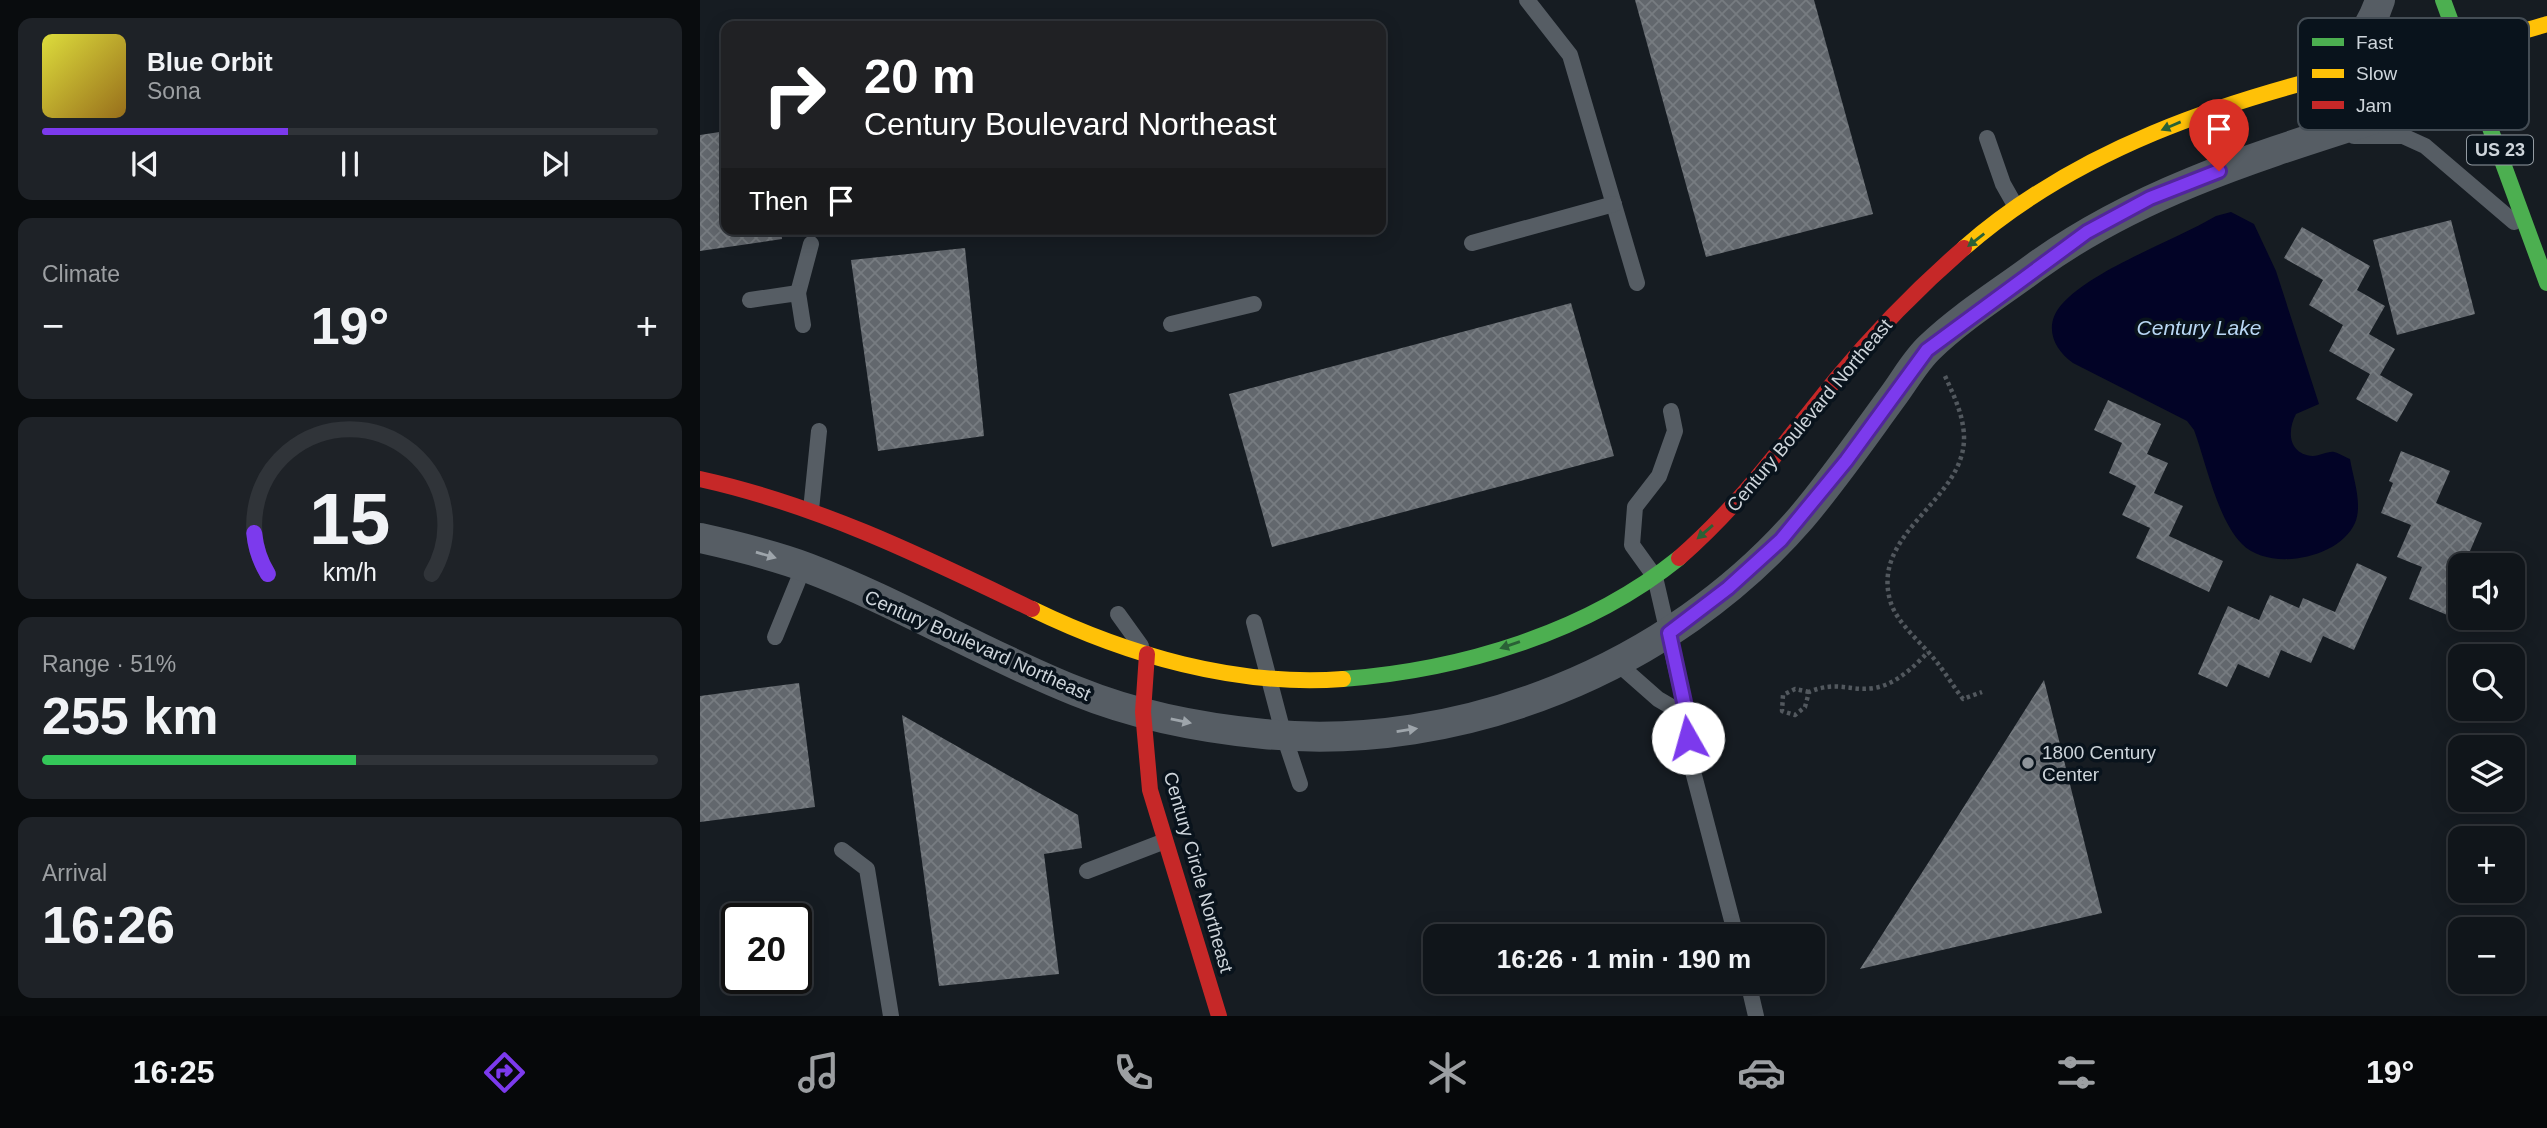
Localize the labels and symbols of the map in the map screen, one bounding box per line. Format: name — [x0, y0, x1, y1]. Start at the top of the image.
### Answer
legend — [2298, 18, 2529, 130]
text: Fast — [2356, 32, 2394, 53]
text: Slow — [2356, 63, 2397, 84]
text: Jam — [2356, 95, 2392, 116]
pin — [2189, 99, 2249, 171]
one-way arrow — [2161, 121, 2182, 132]
road number: US 23 — [2467, 135, 2533, 164]
one-way arrow — [1967, 233, 1985, 247]
street label: Century Boulevard Northeast — [1723, 314, 1897, 516]
water label: Century Lake — [2137, 316, 2261, 339]
one-way arrow — [1697, 524, 1714, 539]
one-way arrow — [756, 551, 777, 561]
street label: Century Boulevard Northeast — [862, 586, 1095, 705]
one-way arrow — [1500, 640, 1521, 651]
position arrow — [1651, 701, 1725, 775]
one-way arrow — [1170, 715, 1192, 726]
one-way arrow — [1396, 725, 1418, 736]
place label: 1800 Century Center — [2042, 742, 2157, 785]
marker: 1800 Century Center — [2020, 755, 2036, 771]
street label: Century Circle Northeast — [1160, 769, 1237, 976]
speed limit sign: 20 — [721, 903, 812, 994]

